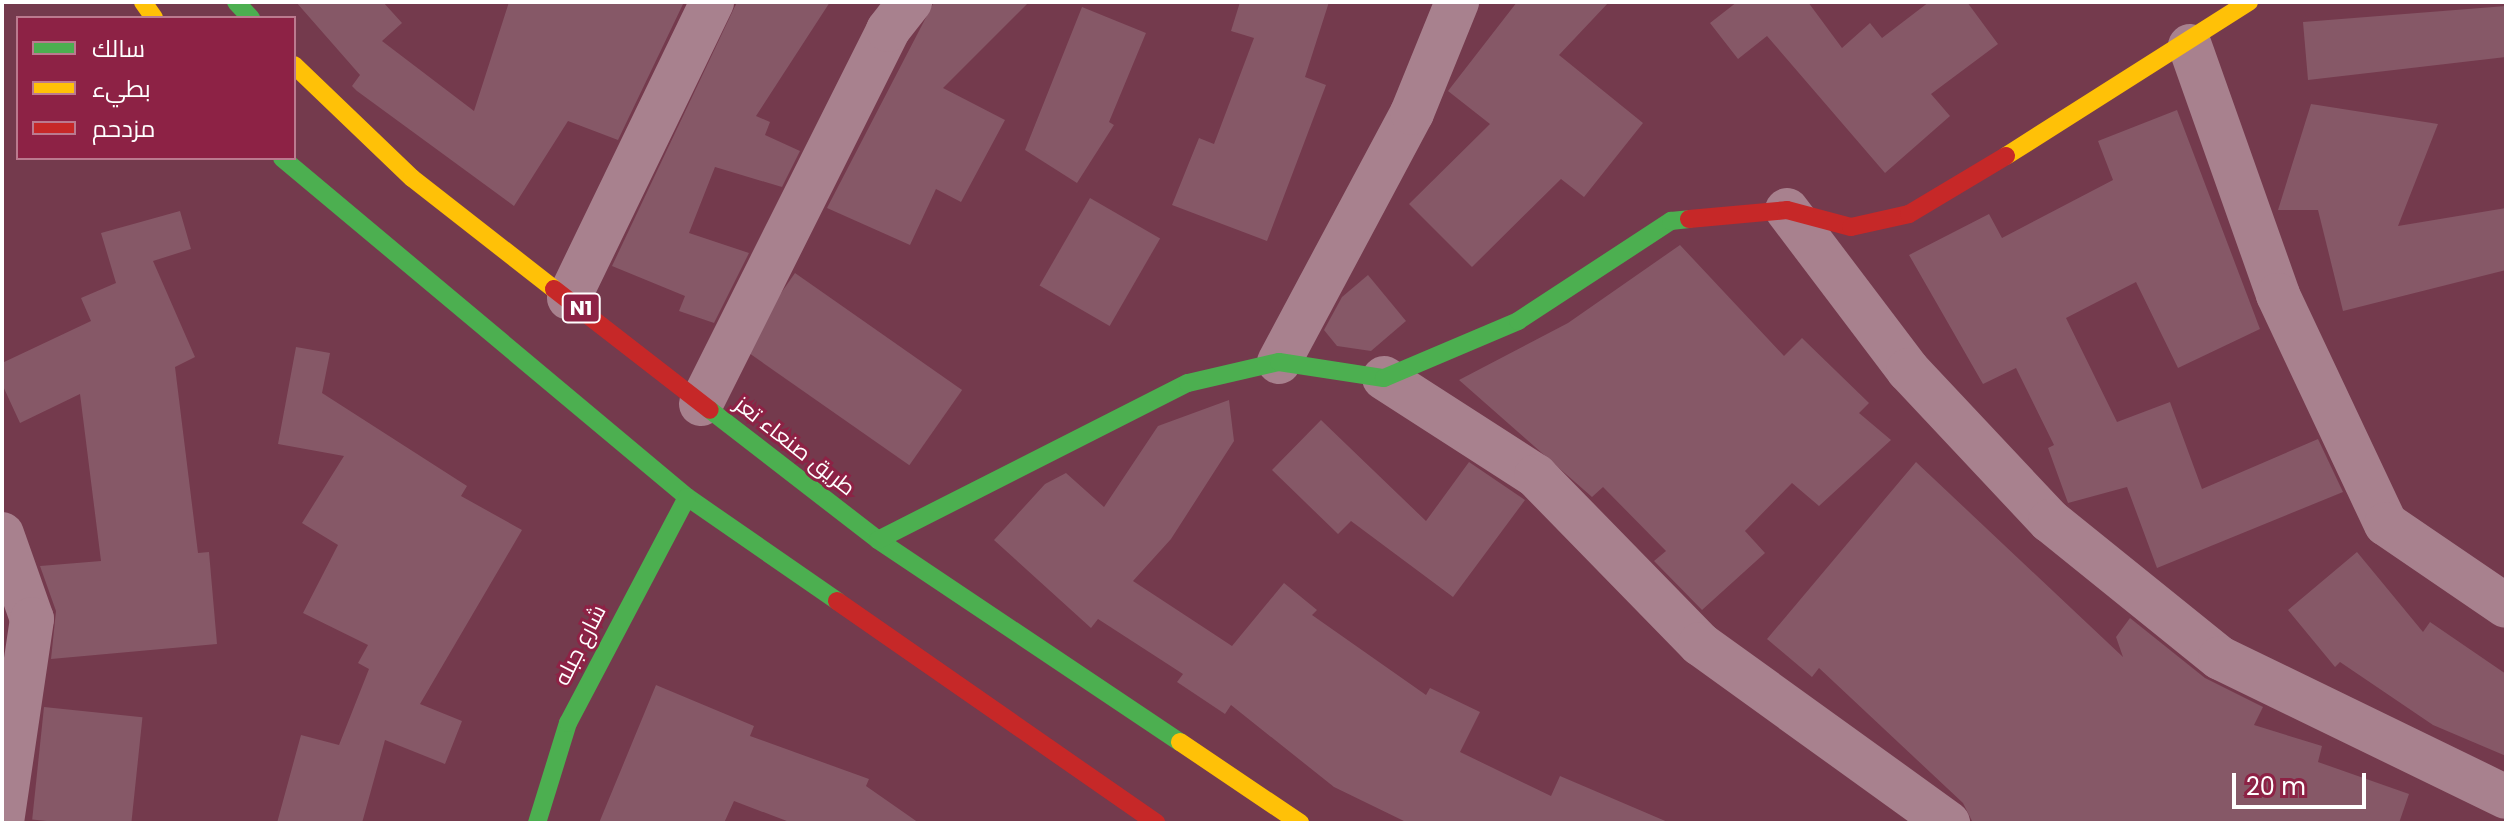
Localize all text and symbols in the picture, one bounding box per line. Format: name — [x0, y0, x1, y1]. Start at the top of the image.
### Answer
legend — [16, 16, 296, 160]
text: سالك — [92, 32, 145, 65]
text: بطيء — [92, 72, 151, 105]
text: مزدحم — [92, 112, 155, 145]
road number: N1 — [561, 292, 601, 324]
street label: طريق صنعاء تعز — [730, 391, 860, 501]
street label: شارع جبله — [549, 600, 611, 690]
scale bar — [2236, 757, 2370, 807]
text: 20 m — [2246, 770, 2306, 803]

